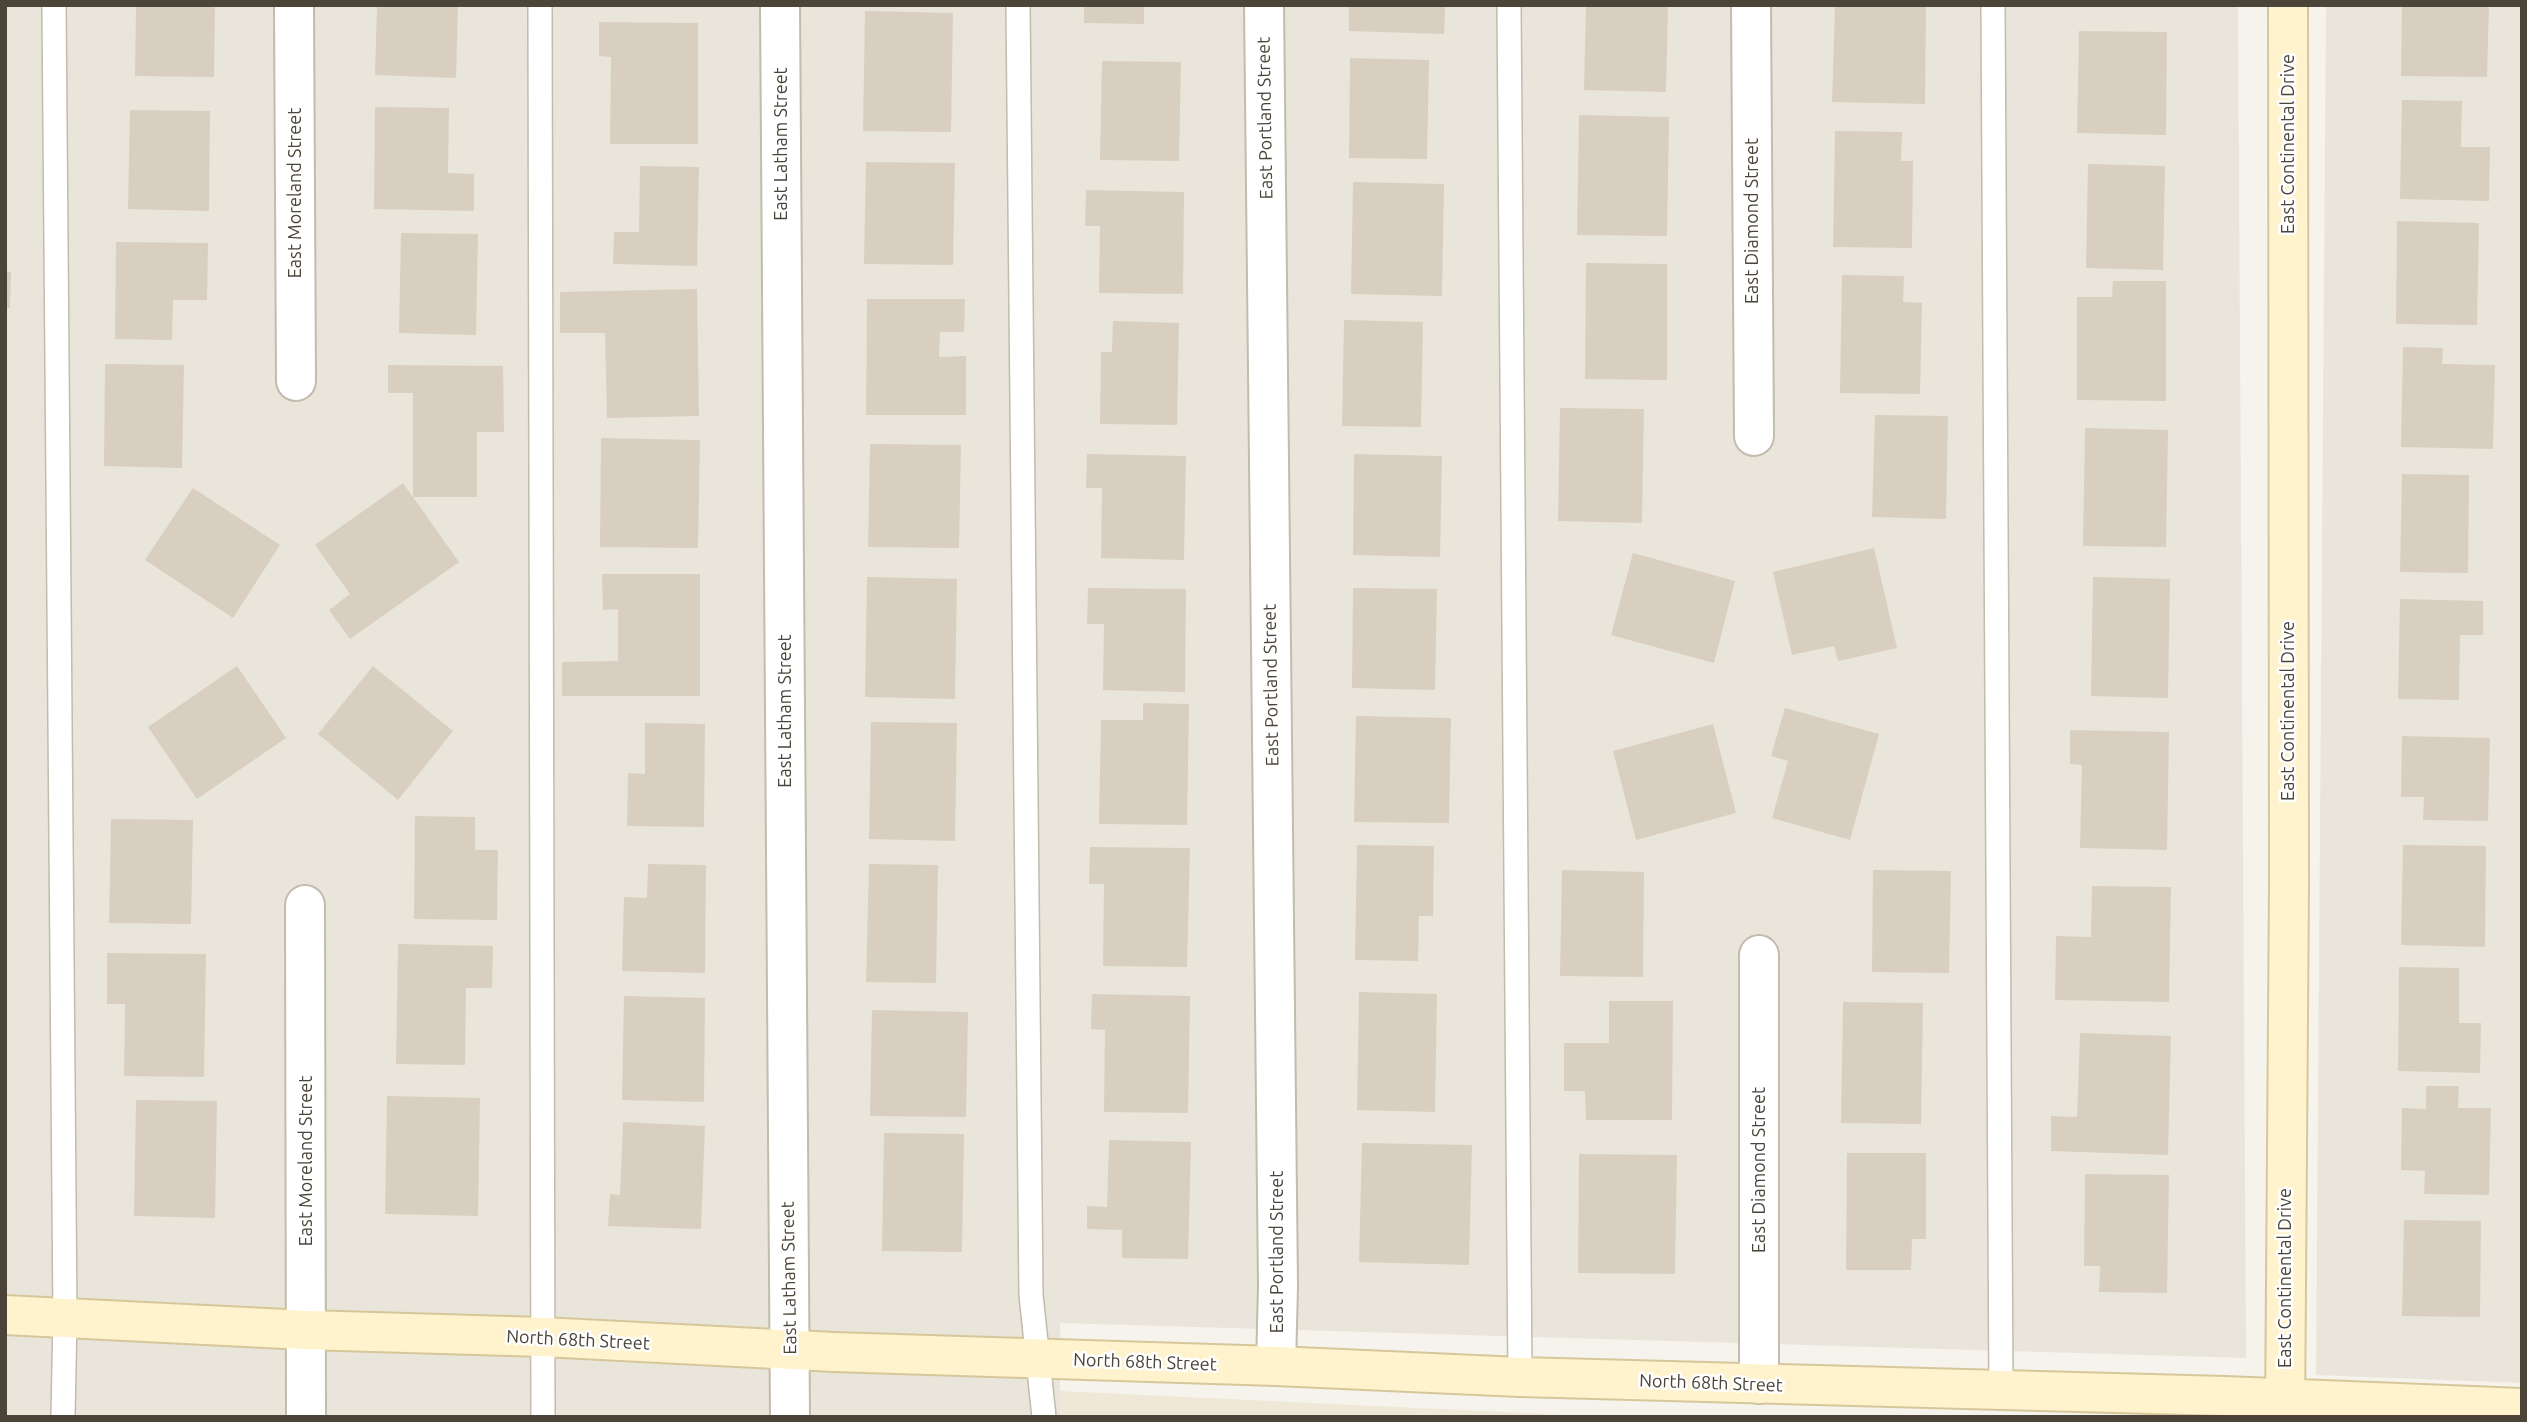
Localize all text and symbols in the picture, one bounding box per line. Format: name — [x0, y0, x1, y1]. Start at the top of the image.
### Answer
street label: East Portland Street — [1253, 37, 1277, 199]
street label: East Continental Drive — [2277, 54, 2299, 234]
street label: East Latham Street — [770, 67, 792, 221]
street label: East Moreland Street — [284, 108, 306, 278]
street label: East Diamond Street — [1741, 138, 1763, 304]
street label: East Portland Street — [1259, 604, 1283, 766]
street label: East Continental Drive — [2277, 621, 2299, 801]
street label: East Latham Street — [774, 634, 796, 788]
street label: East Moreland Street — [295, 1076, 317, 1246]
street label: East Diamond Street — [1748, 1087, 1770, 1253]
street label: East Portland Street — [1266, 1171, 1288, 1333]
street label: East Continental Drive — [2274, 1188, 2296, 1368]
street label: East Latham Street — [777, 1201, 801, 1355]
street label: North 68th Street — [506, 1325, 650, 1355]
street label: North 68th Street — [1073, 1349, 1217, 1375]
street label: North 68th Street — [1639, 1370, 1783, 1396]

